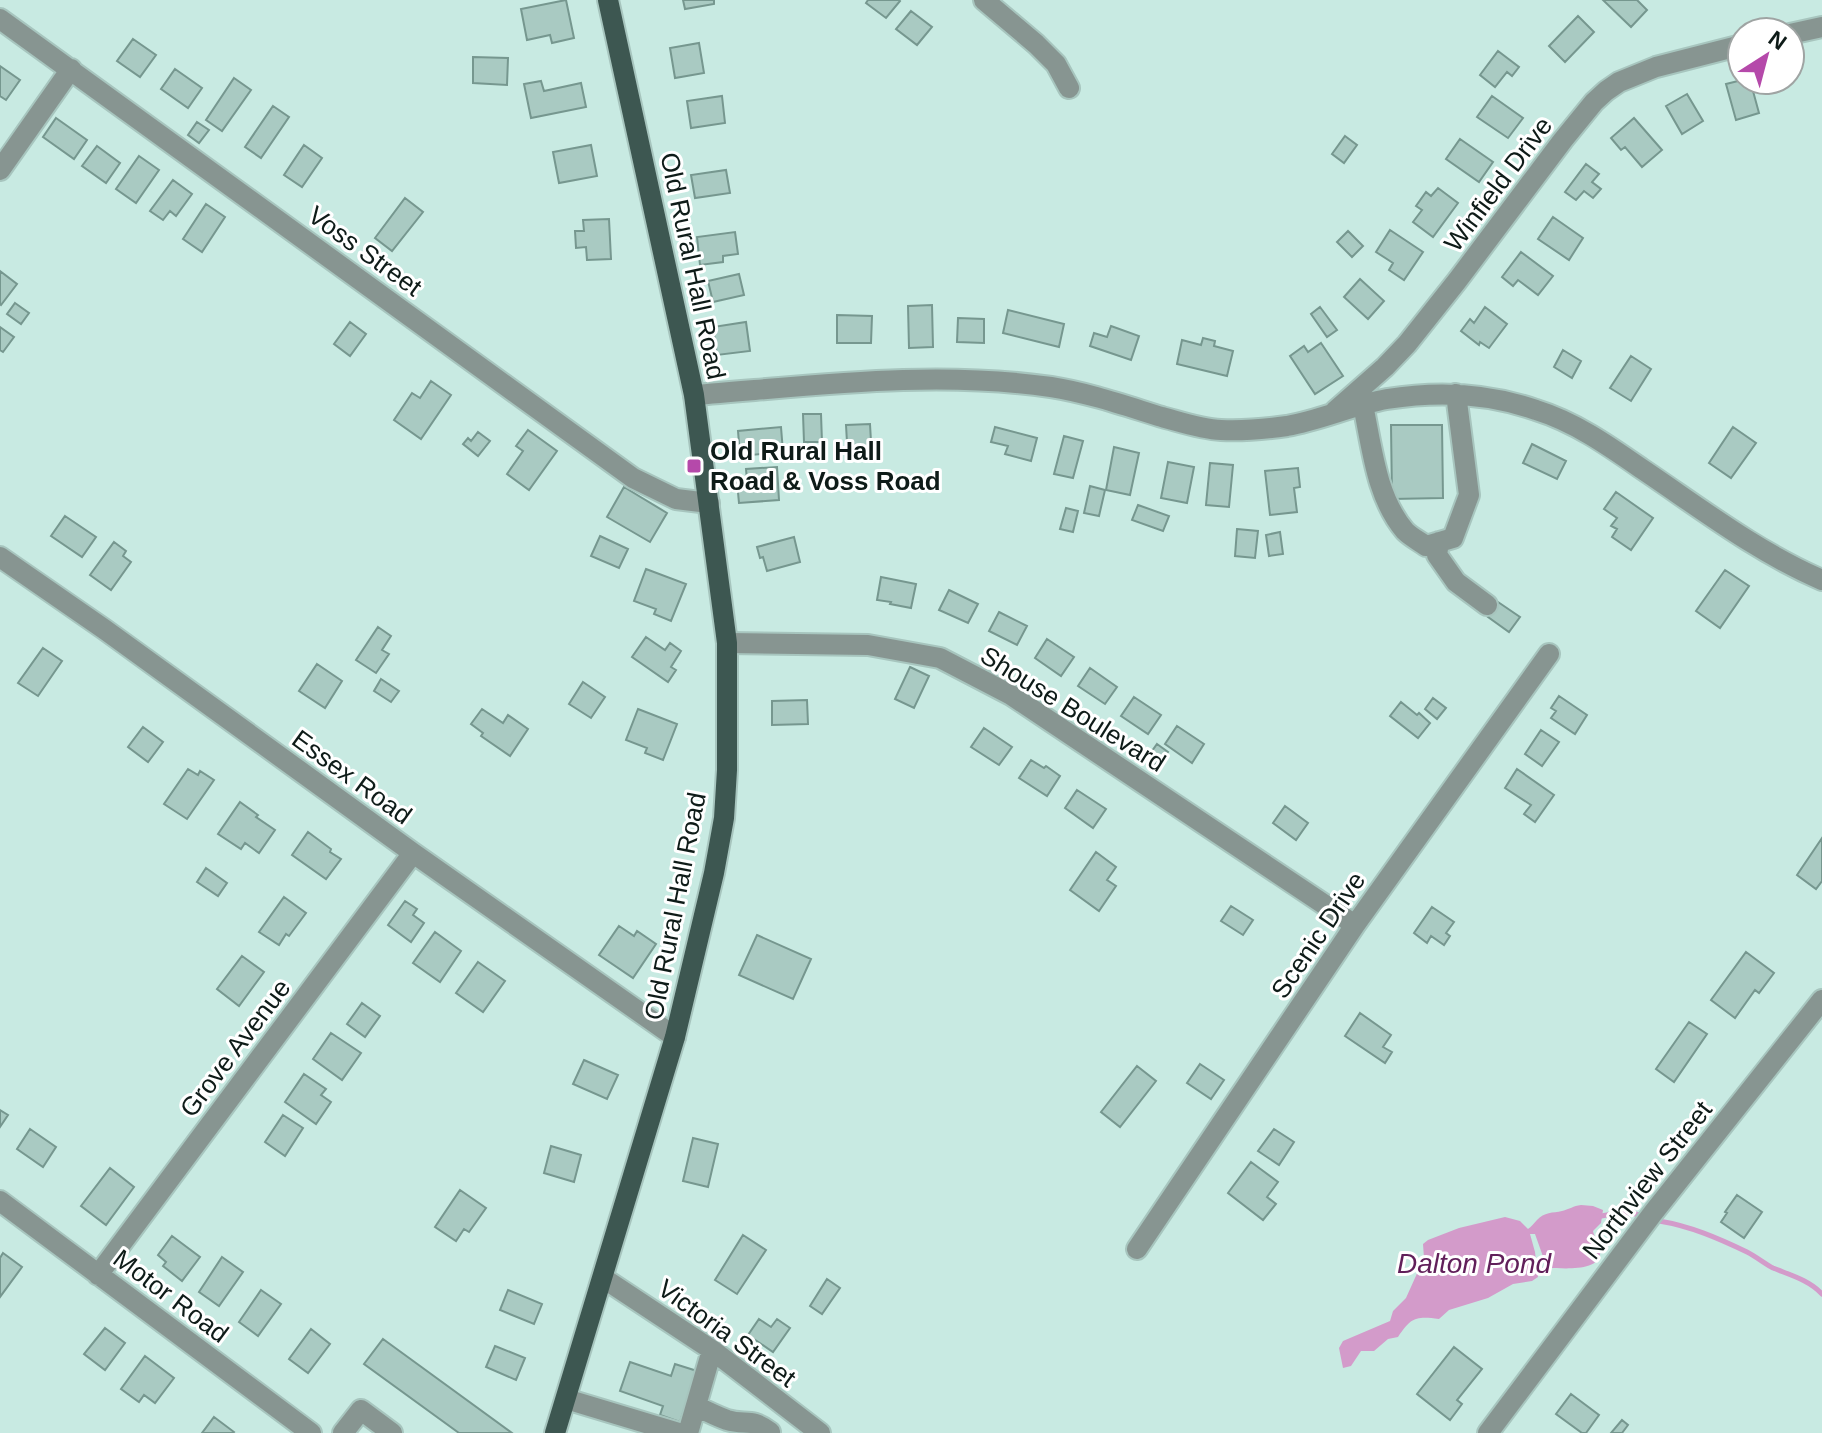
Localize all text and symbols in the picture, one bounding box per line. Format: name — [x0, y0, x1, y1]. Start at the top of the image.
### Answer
north arrow — [1726, 16, 1806, 96]
text: N — [1764, 25, 1791, 55]
street label: Winfield Drive — [1438, 111, 1558, 257]
street label: Old Rural Hall Road — [654, 150, 732, 382]
street label: Voss Street — [302, 200, 428, 303]
place label: Old Rural Hall Road & Voss Road — [710, 436, 941, 496]
marker: Old Rural Hall Road & Voss Road — [685, 457, 703, 475]
street label: Shouse Boulevard — [975, 640, 1171, 778]
street label: Essex Road — [286, 724, 418, 830]
street label: Old Rural Hall Road — [638, 790, 712, 1022]
street label: Scenic Drive — [1265, 866, 1371, 1004]
street label: Grove Avenue — [174, 973, 296, 1123]
street label: Northview Street — [1576, 1094, 1718, 1265]
street label: Motor Road — [108, 1243, 234, 1349]
water label: Dalton Pond — [1397, 1248, 1552, 1279]
street label: Victoria Street — [652, 1273, 802, 1393]

